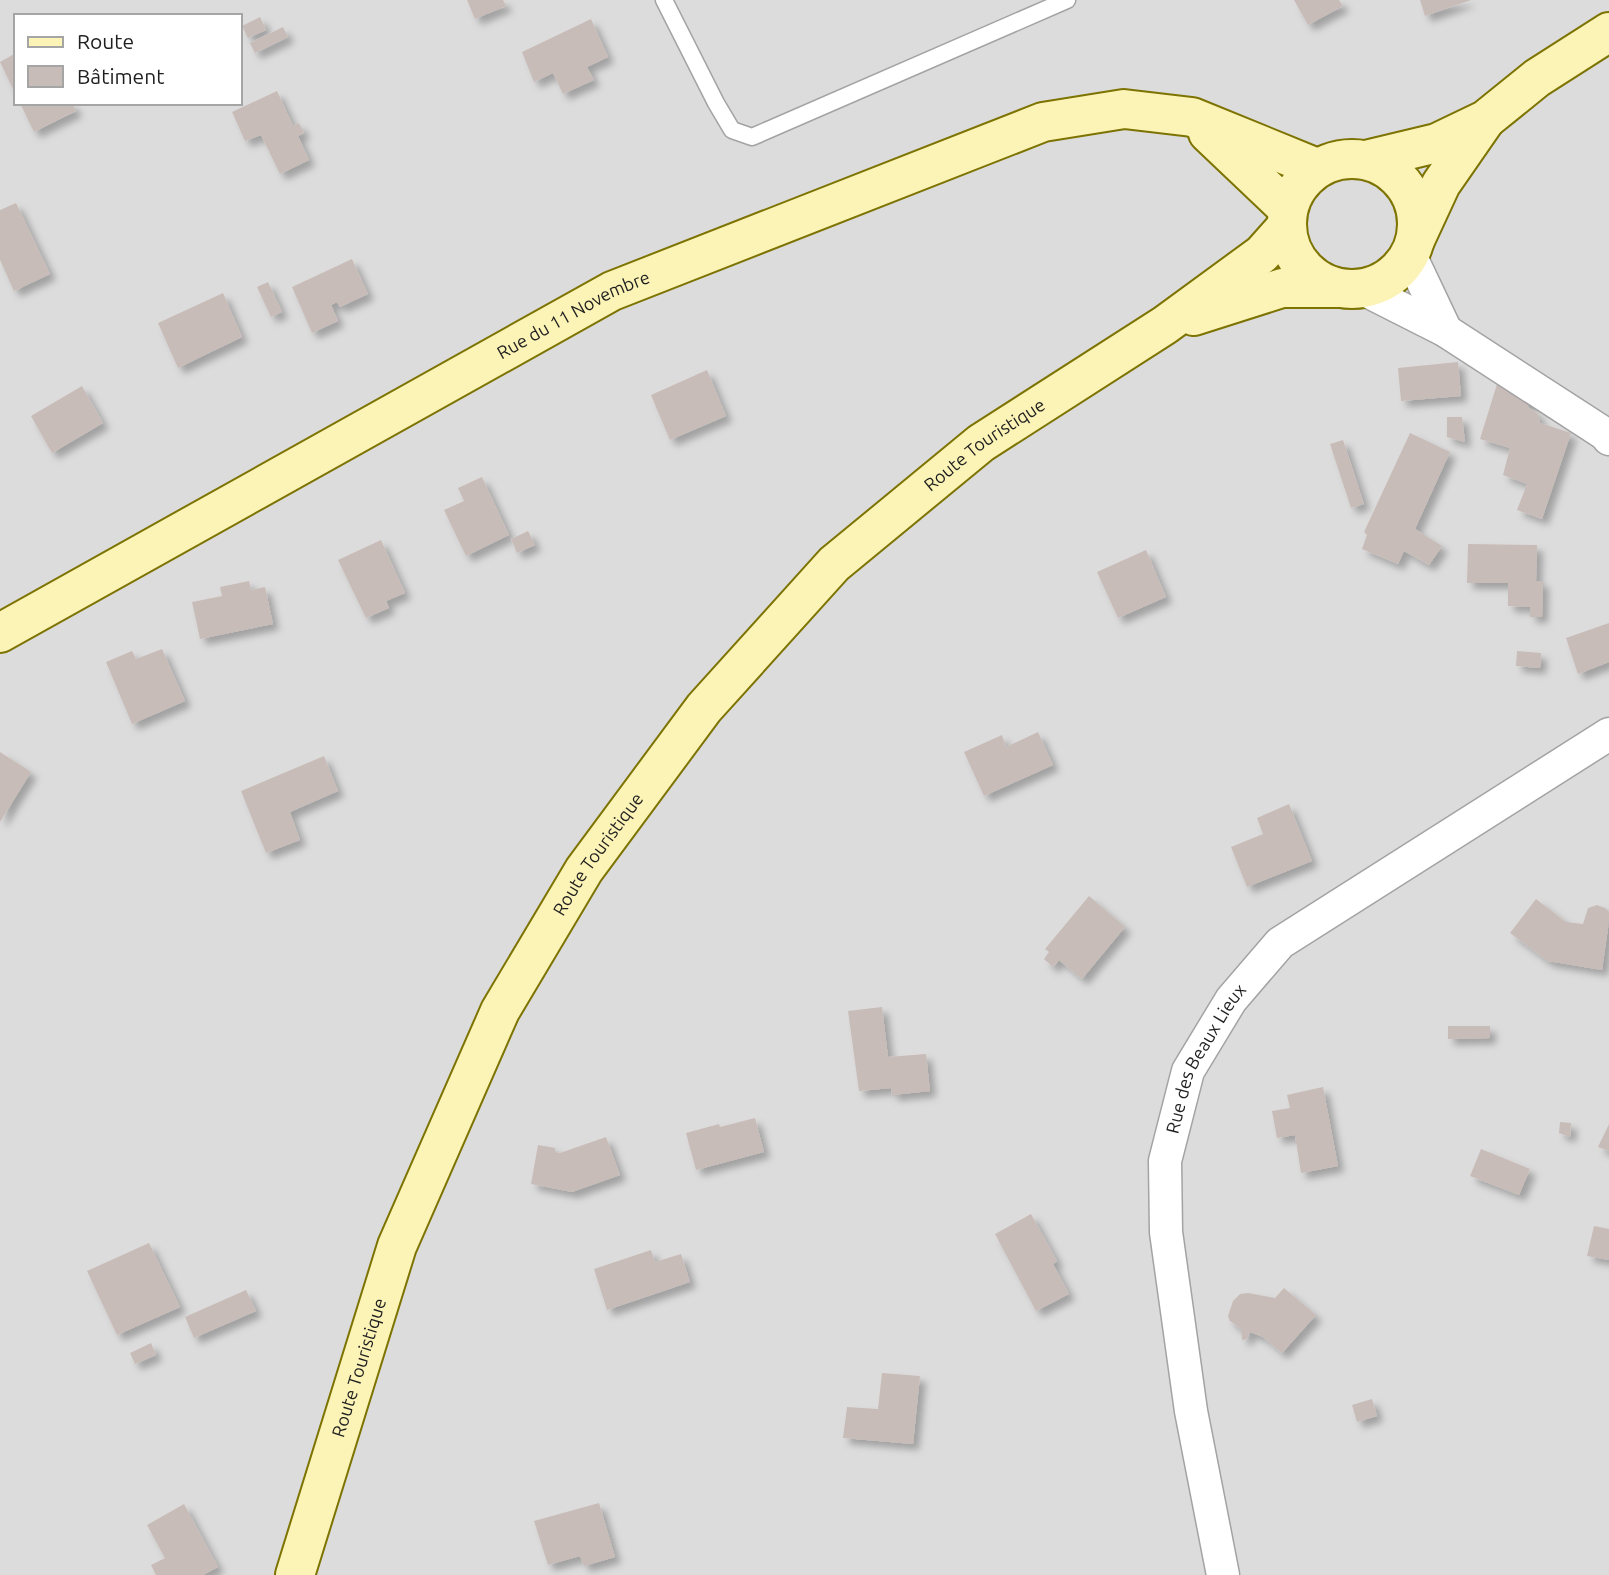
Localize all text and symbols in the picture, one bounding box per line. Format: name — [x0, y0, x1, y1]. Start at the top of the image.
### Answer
legend — [14, 14, 242, 105]
text: Route — [77, 29, 134, 53]
text: Bâtiment — [77, 64, 164, 88]
street label: Rue du 11 Novembre — [493, 266, 652, 362]
street label: Route Touristique — [920, 394, 1048, 495]
street label: Route Touristique — [548, 789, 647, 919]
street label: Rue des Beaux Lieux — [1161, 979, 1249, 1135]
street label: Route Touristique — [327, 1296, 389, 1439]

